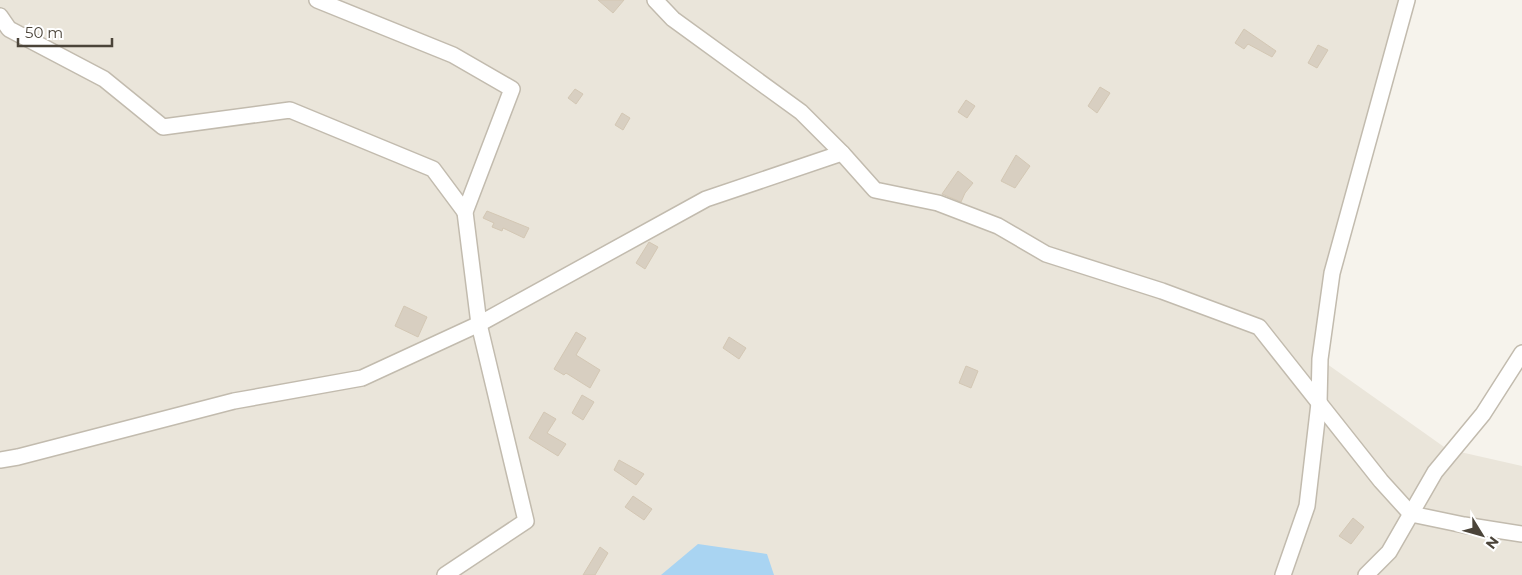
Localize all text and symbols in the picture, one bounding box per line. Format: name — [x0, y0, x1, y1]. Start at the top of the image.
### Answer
scale bar — [18, 15, 111, 47]
text: 50 m — [25, 23, 63, 42]
north arrow — [1457, 510, 1507, 560]
text: N — [1482, 533, 1503, 553]

